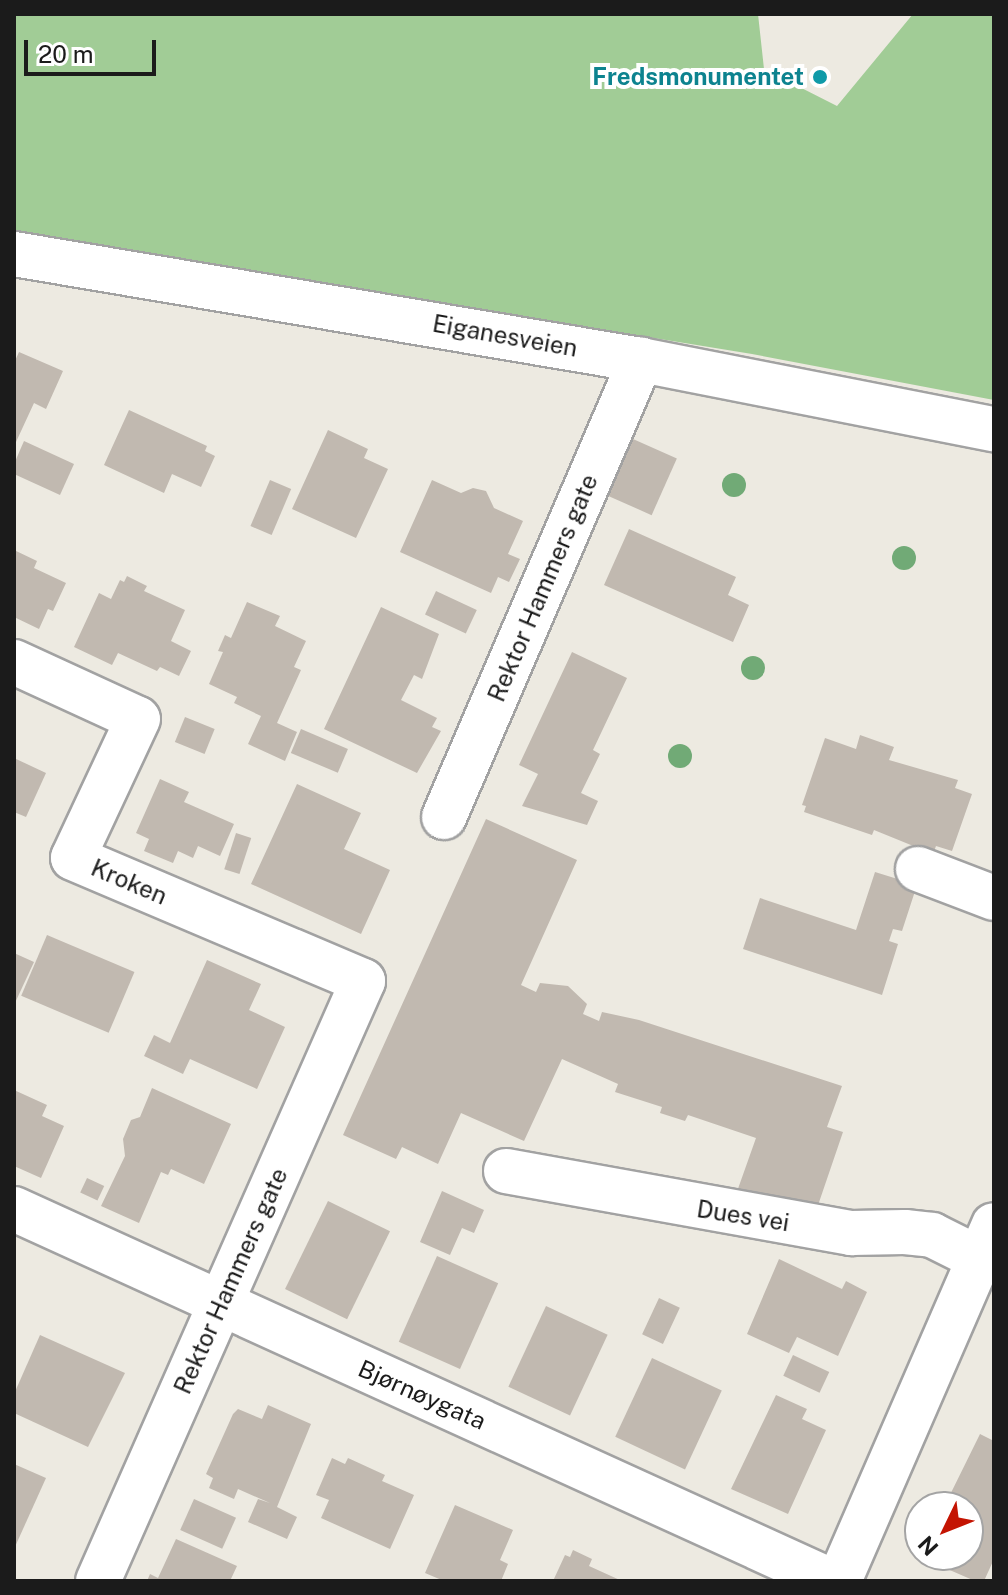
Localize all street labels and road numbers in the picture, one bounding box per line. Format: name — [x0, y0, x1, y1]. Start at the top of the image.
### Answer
street label: Eiganesveien — [430, 309, 580, 363]
street label: Rektor Hammers gate — [482, 470, 604, 706]
street label: Kroken — [87, 853, 171, 911]
street label: Rektor Hammers gate — [168, 1164, 294, 1398]
street label: Dues vei — [695, 1194, 791, 1238]
street label: Bjørnøygata — [354, 1354, 490, 1436]

